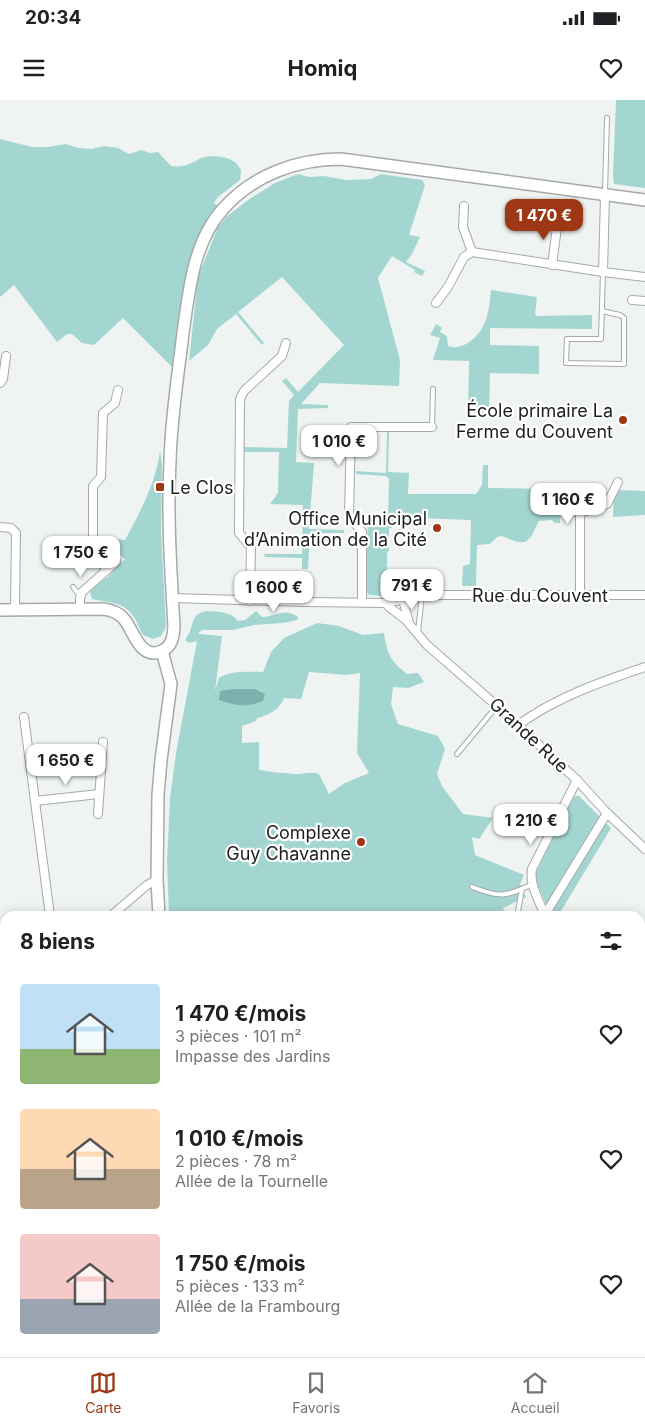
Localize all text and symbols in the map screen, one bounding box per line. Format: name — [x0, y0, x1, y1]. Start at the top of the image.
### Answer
text: 20:34 — [25, 6, 81, 29]
icon: menu — [20, 54, 48, 82]
icon: heart — [597, 54, 625, 82]
text: Homiq — [288, 55, 357, 81]
pin: 1 470 € — [498, 198, 590, 241]
text: 1 470 € — [516, 205, 572, 225]
place label: École primaire La Ferme du Couvent — [456, 399, 613, 442]
marker: École primaire La Ferme du Couvent — [617, 414, 629, 426]
pin: 1 010 € — [293, 424, 385, 467]
text: 1 010 € — [312, 431, 366, 451]
place label: Le Clos — [170, 477, 234, 498]
marker: Le Clos — [154, 481, 166, 493]
pin: 1 160 € — [522, 482, 614, 525]
text: 1 160 € — [541, 489, 595, 509]
place label: Office Municipal d’Animation de la Cité — [244, 508, 427, 550]
marker: Office Municipal d’Animation de la Cité — [431, 522, 443, 534]
pin: 1 750 € — [35, 536, 127, 578]
text: 1 750 € — [53, 542, 109, 562]
pin: 791 € — [377, 568, 447, 611]
pin: 1 600 € — [228, 570, 320, 613]
text: 791 € — [391, 575, 433, 595]
text: 1 600 € — [245, 577, 303, 597]
street label: Rue du Couvent — [472, 585, 608, 606]
street label: Grande Rue — [485, 693, 573, 777]
pin: 1 650 € — [20, 744, 112, 786]
text: 1 650 € — [38, 750, 94, 770]
pin: 1 210 € — [485, 804, 577, 846]
text: 1 210 € — [504, 810, 558, 830]
place label: Complexe Guy Chavanne — [226, 822, 351, 864]
marker: Complexe Guy Chavanne — [355, 836, 367, 848]
icon: filters — [597, 927, 625, 955]
text: 8 biens — [20, 929, 95, 954]
text: 1 470 €/mois — [175, 1001, 306, 1026]
icon: home — [60, 1004, 120, 1064]
icon: heart — [597, 1020, 625, 1048]
text: 3 pièces · 101 m² — [175, 1026, 302, 1046]
text: Impasse des Jardins — [175, 1046, 330, 1066]
text: 1 010 €/mois — [175, 1126, 303, 1151]
icon: home — [60, 1129, 120, 1189]
icon: heart — [597, 1145, 625, 1173]
text: 2 pièces · 78 m² — [175, 1151, 297, 1171]
text: Allée de la Tournelle — [175, 1171, 328, 1191]
text: 1 750 €/mois — [175, 1251, 306, 1276]
icon: home — [60, 1254, 120, 1314]
icon: heart — [597, 1270, 625, 1298]
text: 5 pièces · 133 m² — [175, 1276, 305, 1296]
text: Allée de la Frambourg — [175, 1296, 340, 1316]
tab: Carte — [85, 1369, 122, 1416]
tab: Favoris — [292, 1369, 340, 1416]
tab: Accueil — [511, 1369, 560, 1416]

